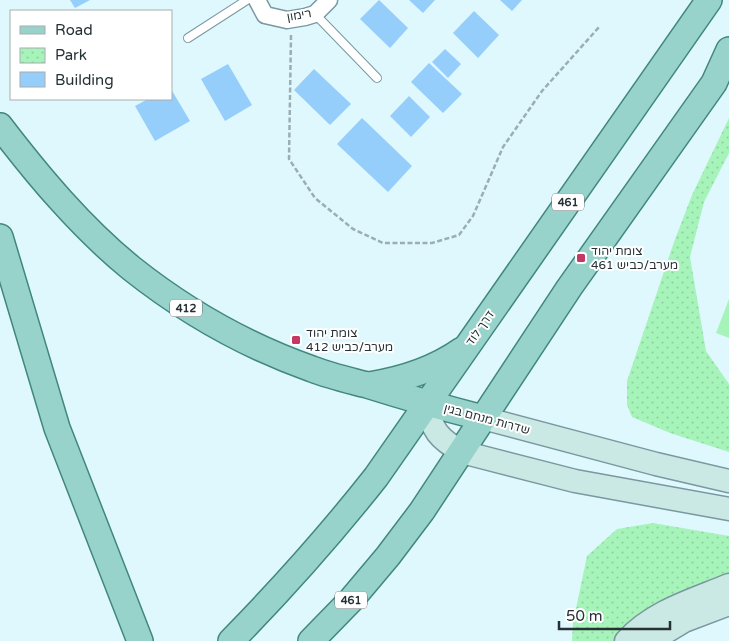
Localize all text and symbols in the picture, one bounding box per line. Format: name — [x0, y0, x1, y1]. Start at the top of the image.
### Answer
street label: רימון — [286, 6, 312, 24]
legend — [10, 10, 172, 100]
text: Road — [55, 21, 93, 39]
text: Park — [55, 46, 87, 64]
text: Building — [55, 71, 114, 89]
road number: 461 — [552, 193, 584, 210]
place label: צומת יהוד מערב/כביש 461 — [591, 244, 678, 272]
marker: צומת יהוד מערב/כביש 461 — [575, 252, 587, 264]
road number: 412 — [170, 300, 202, 316]
street label: דרך לוד — [463, 308, 497, 348]
place label: צומת יהוד מערב/כביש 412 — [306, 326, 393, 354]
marker: צומת יהוד מערב/כביש 412 — [290, 334, 302, 346]
street label: שדרות מנחם בגין — [442, 401, 532, 437]
road number: 461 — [335, 592, 367, 608]
scale bar — [559, 598, 670, 630]
text: 50 m — [566, 607, 603, 625]

